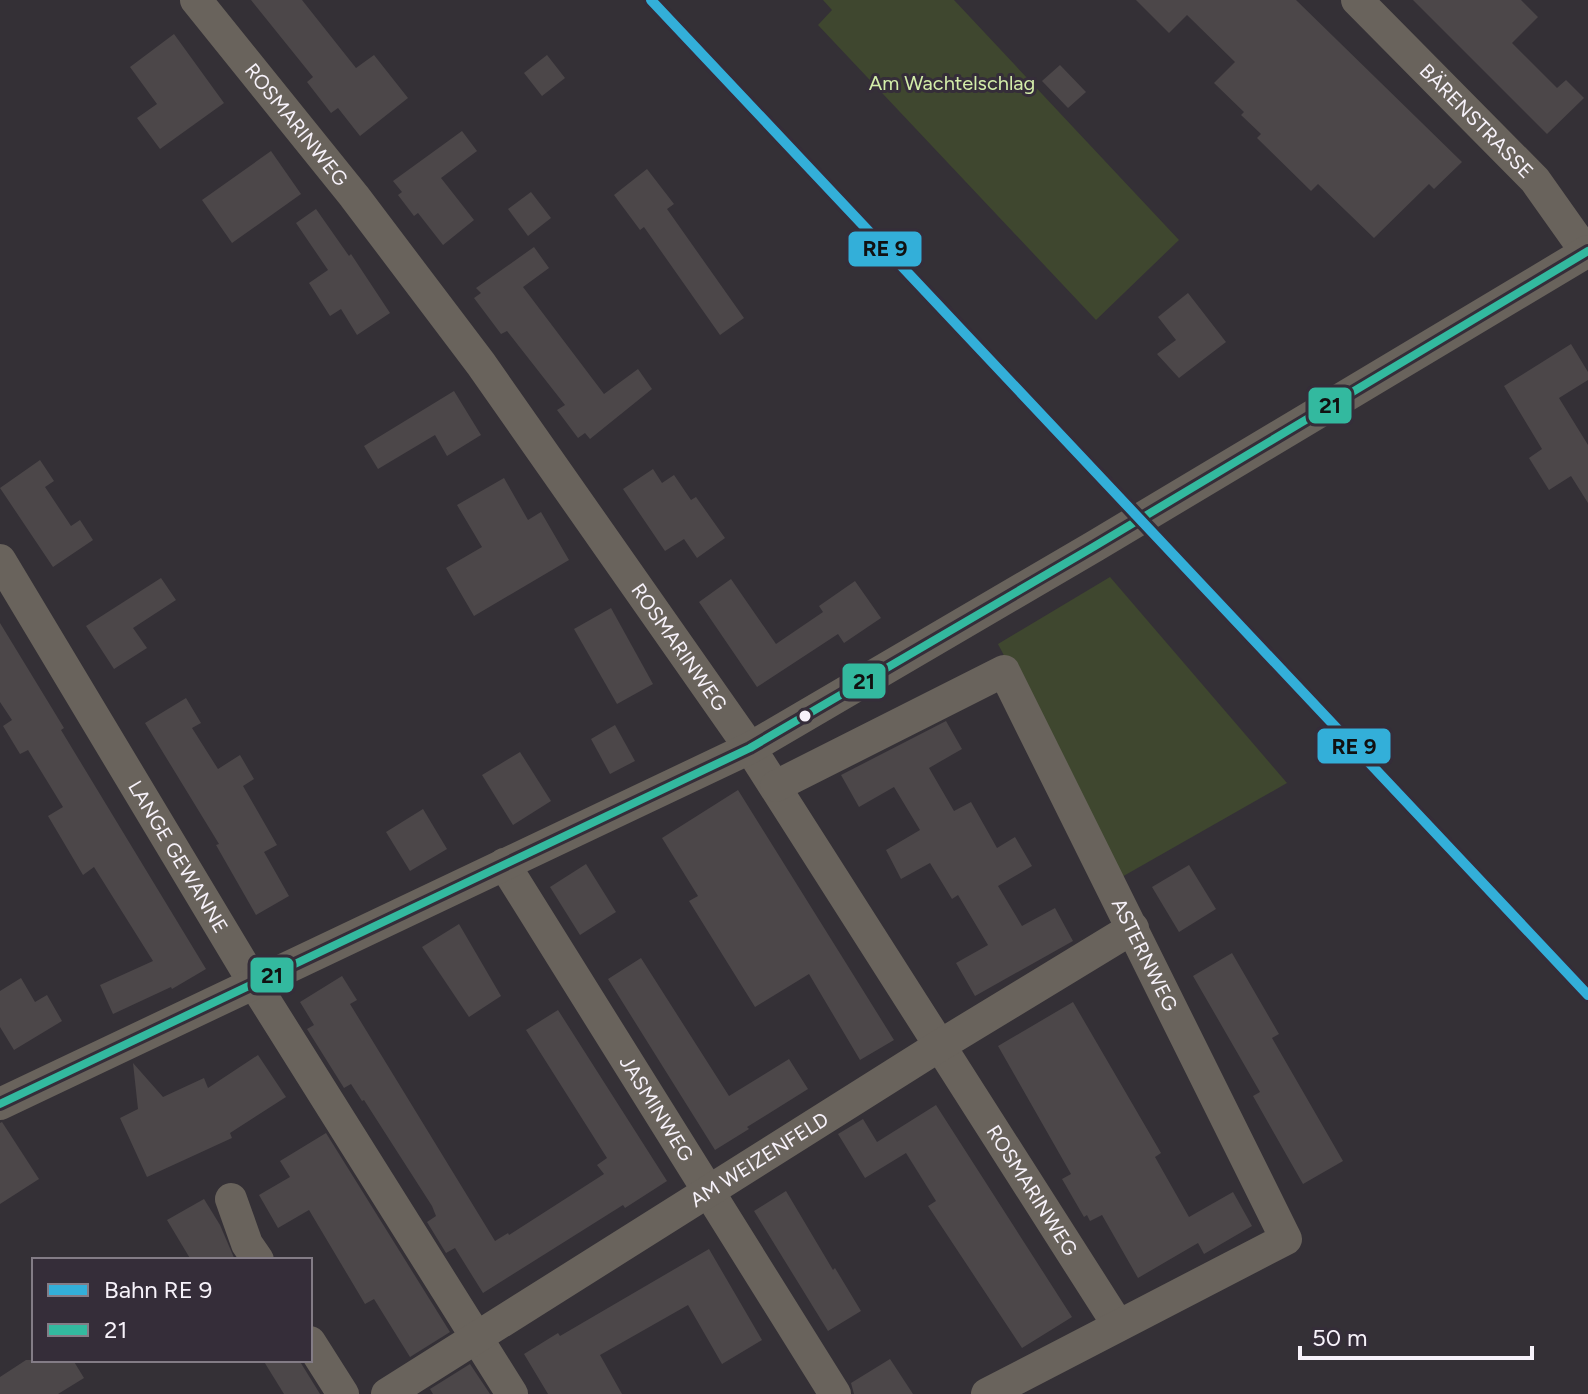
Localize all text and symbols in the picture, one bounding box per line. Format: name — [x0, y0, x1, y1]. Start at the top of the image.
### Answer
street label: ROSMARINWEG — [240, 58, 353, 191]
street label: BÄRENSTRASSE — [1415, 59, 1538, 183]
park label: Am Wachtelschlag — [869, 71, 1035, 95]
line badge: RE 9 — [847, 230, 923, 268]
text: RE 9 — [862, 235, 908, 262]
line badge: 21 — [1307, 386, 1353, 425]
text: 21 — [1319, 392, 1341, 419]
street label: ROSMARINWEG — [626, 579, 732, 716]
line badge: 21 — [841, 662, 887, 700]
text: 21 — [853, 668, 875, 695]
unlabelled marker — [797, 708, 813, 724]
line badge: RE 9 — [1316, 727, 1392, 765]
text: RE 9 — [1331, 733, 1377, 760]
street label: LANGE GEWANNE — [123, 776, 233, 937]
street label: ASTERNWEG — [1107, 894, 1183, 1015]
line badge: 21 — [249, 956, 295, 994]
text: 21 — [261, 962, 283, 989]
street label: JASMINWEG — [615, 1051, 699, 1166]
street label: AM WEIZENFELD — [686, 1107, 833, 1212]
street label: ROSMARINWEG — [982, 1121, 1083, 1260]
legend — [32, 1258, 312, 1362]
text: Bahn RE 9 — [104, 1275, 212, 1304]
scale bar — [1300, 1310, 1532, 1360]
text: 21 — [104, 1315, 127, 1344]
text: 50 m — [1312, 1323, 1368, 1352]

